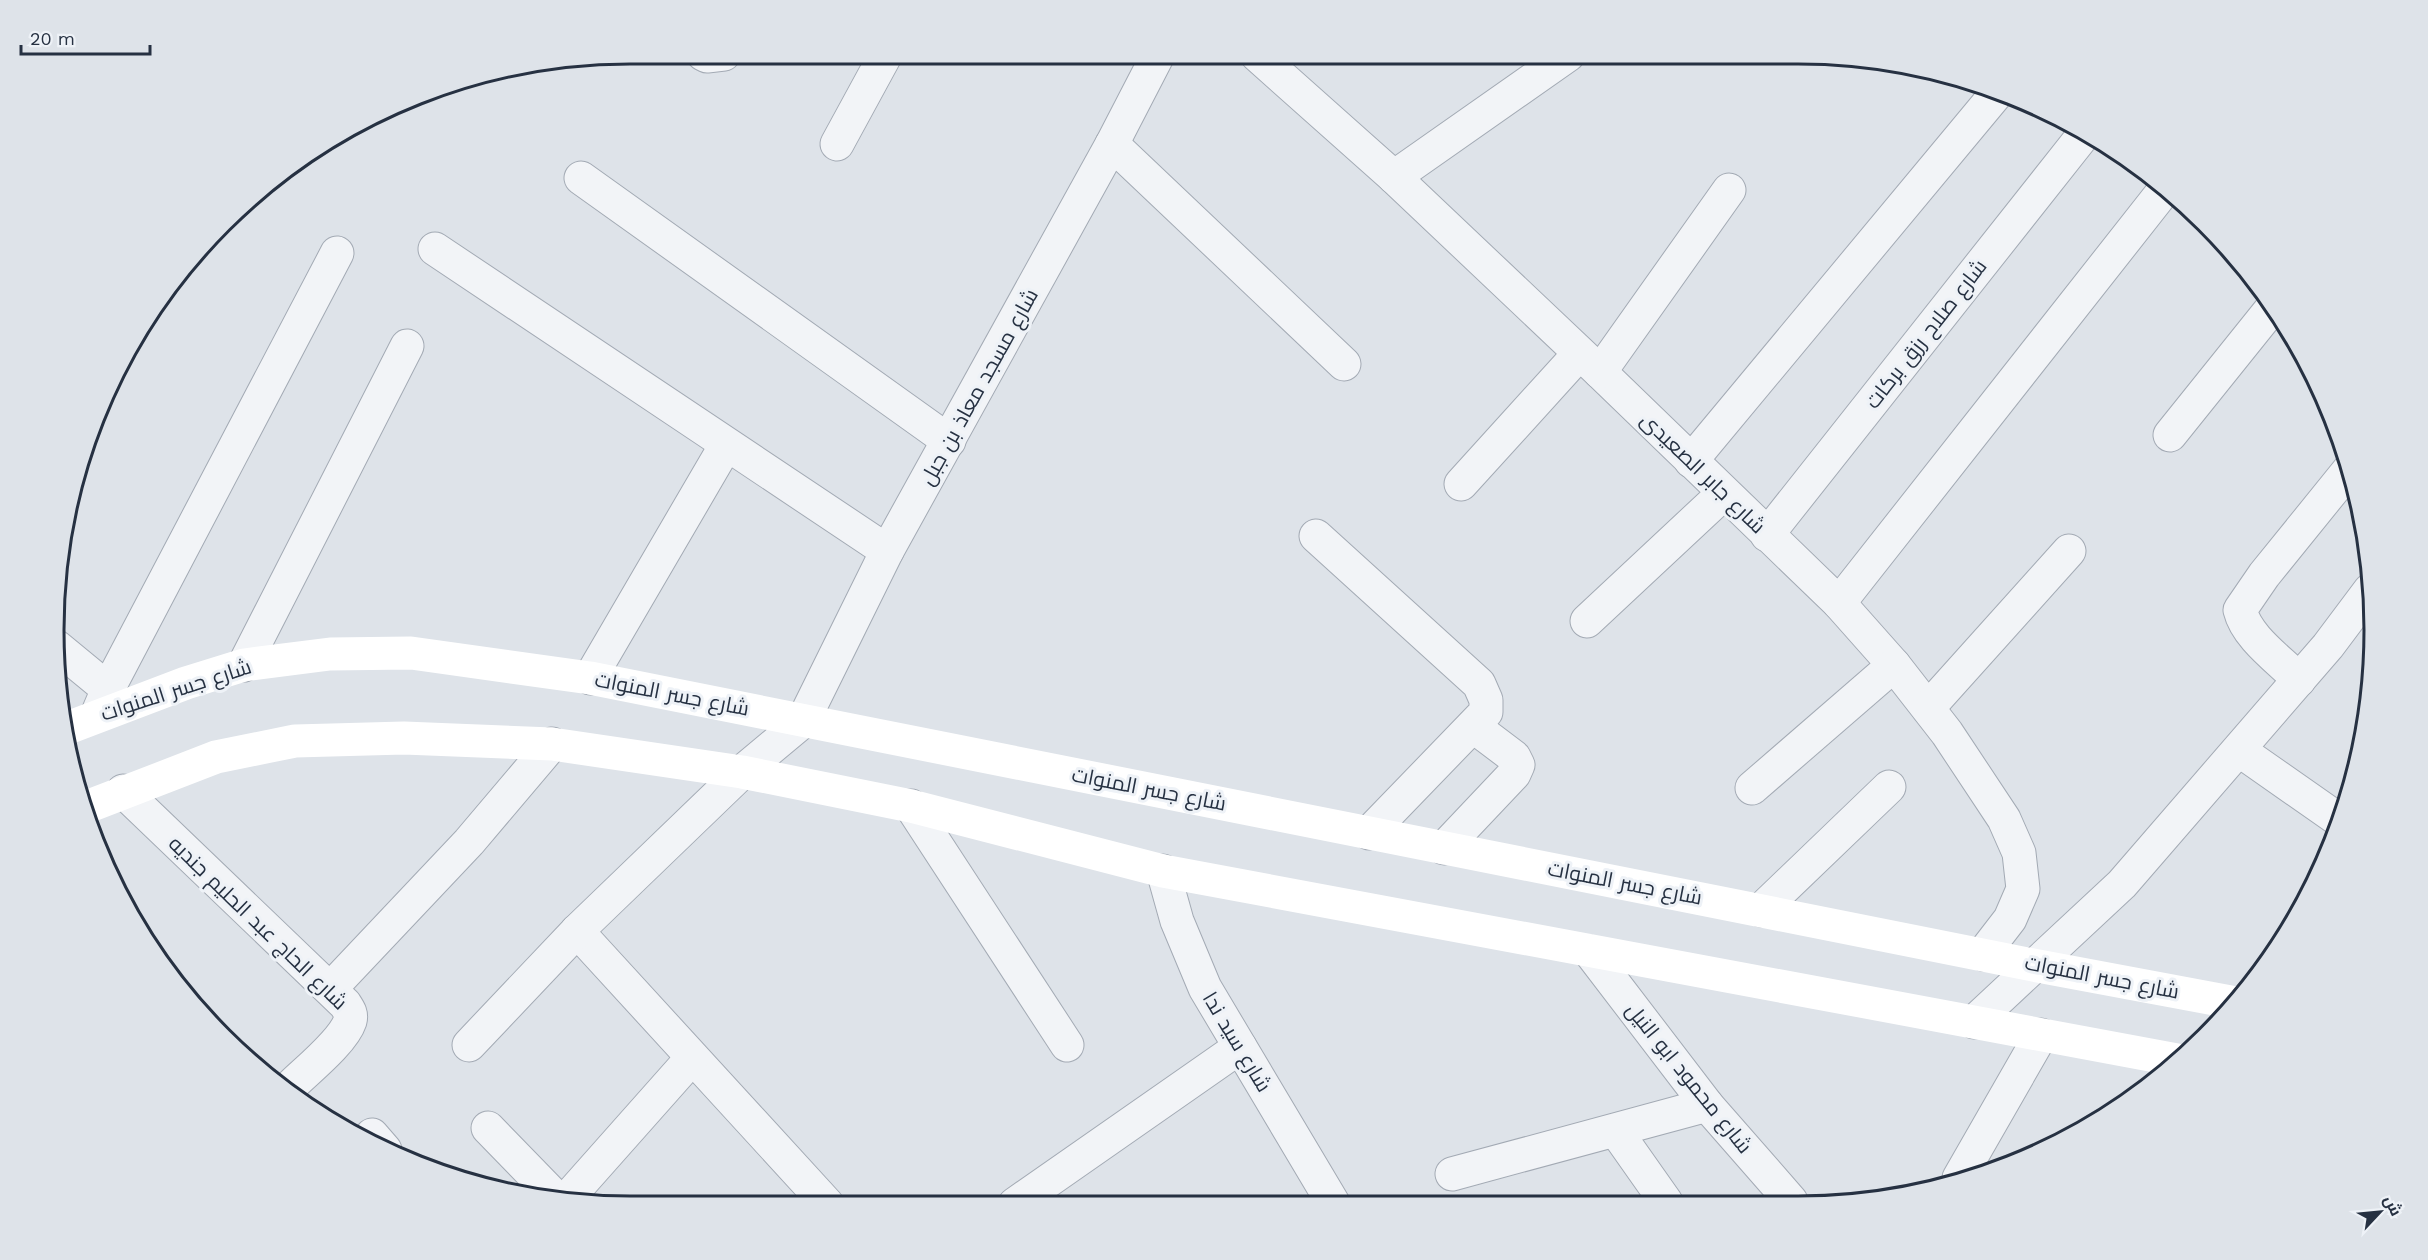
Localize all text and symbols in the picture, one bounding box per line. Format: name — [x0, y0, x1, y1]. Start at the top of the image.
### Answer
scale bar — [21, 18, 150, 56]
text: 20 m — [30, 28, 75, 49]
street label: شارع صلاح رزق بركات — [1860, 254, 1993, 415]
street label: شارع مسجد معاذ بن جبل — [914, 284, 1045, 490]
street label: شارع جابر الصعيدى — [1634, 407, 1771, 540]
street label: شارع جسر المنوات — [97, 653, 255, 728]
street label: شارع جسر المنوات — [592, 666, 751, 723]
street label: شارع جسر المنوات — [1069, 761, 1228, 818]
street label: شارع الحاج عبد الحليم جنديه — [162, 831, 353, 1016]
street label: شارع جسر المنوات — [1545, 855, 1704, 912]
street label: شارع جسر المنوات — [2022, 949, 2181, 1006]
street label: شارع سيد ندا — [1196, 987, 1277, 1097]
street label: شارع محمود ابو النيل — [1619, 997, 1758, 1159]
north arrow — [2350, 1182, 2410, 1242]
text: ش — [2380, 1192, 2406, 1219]

